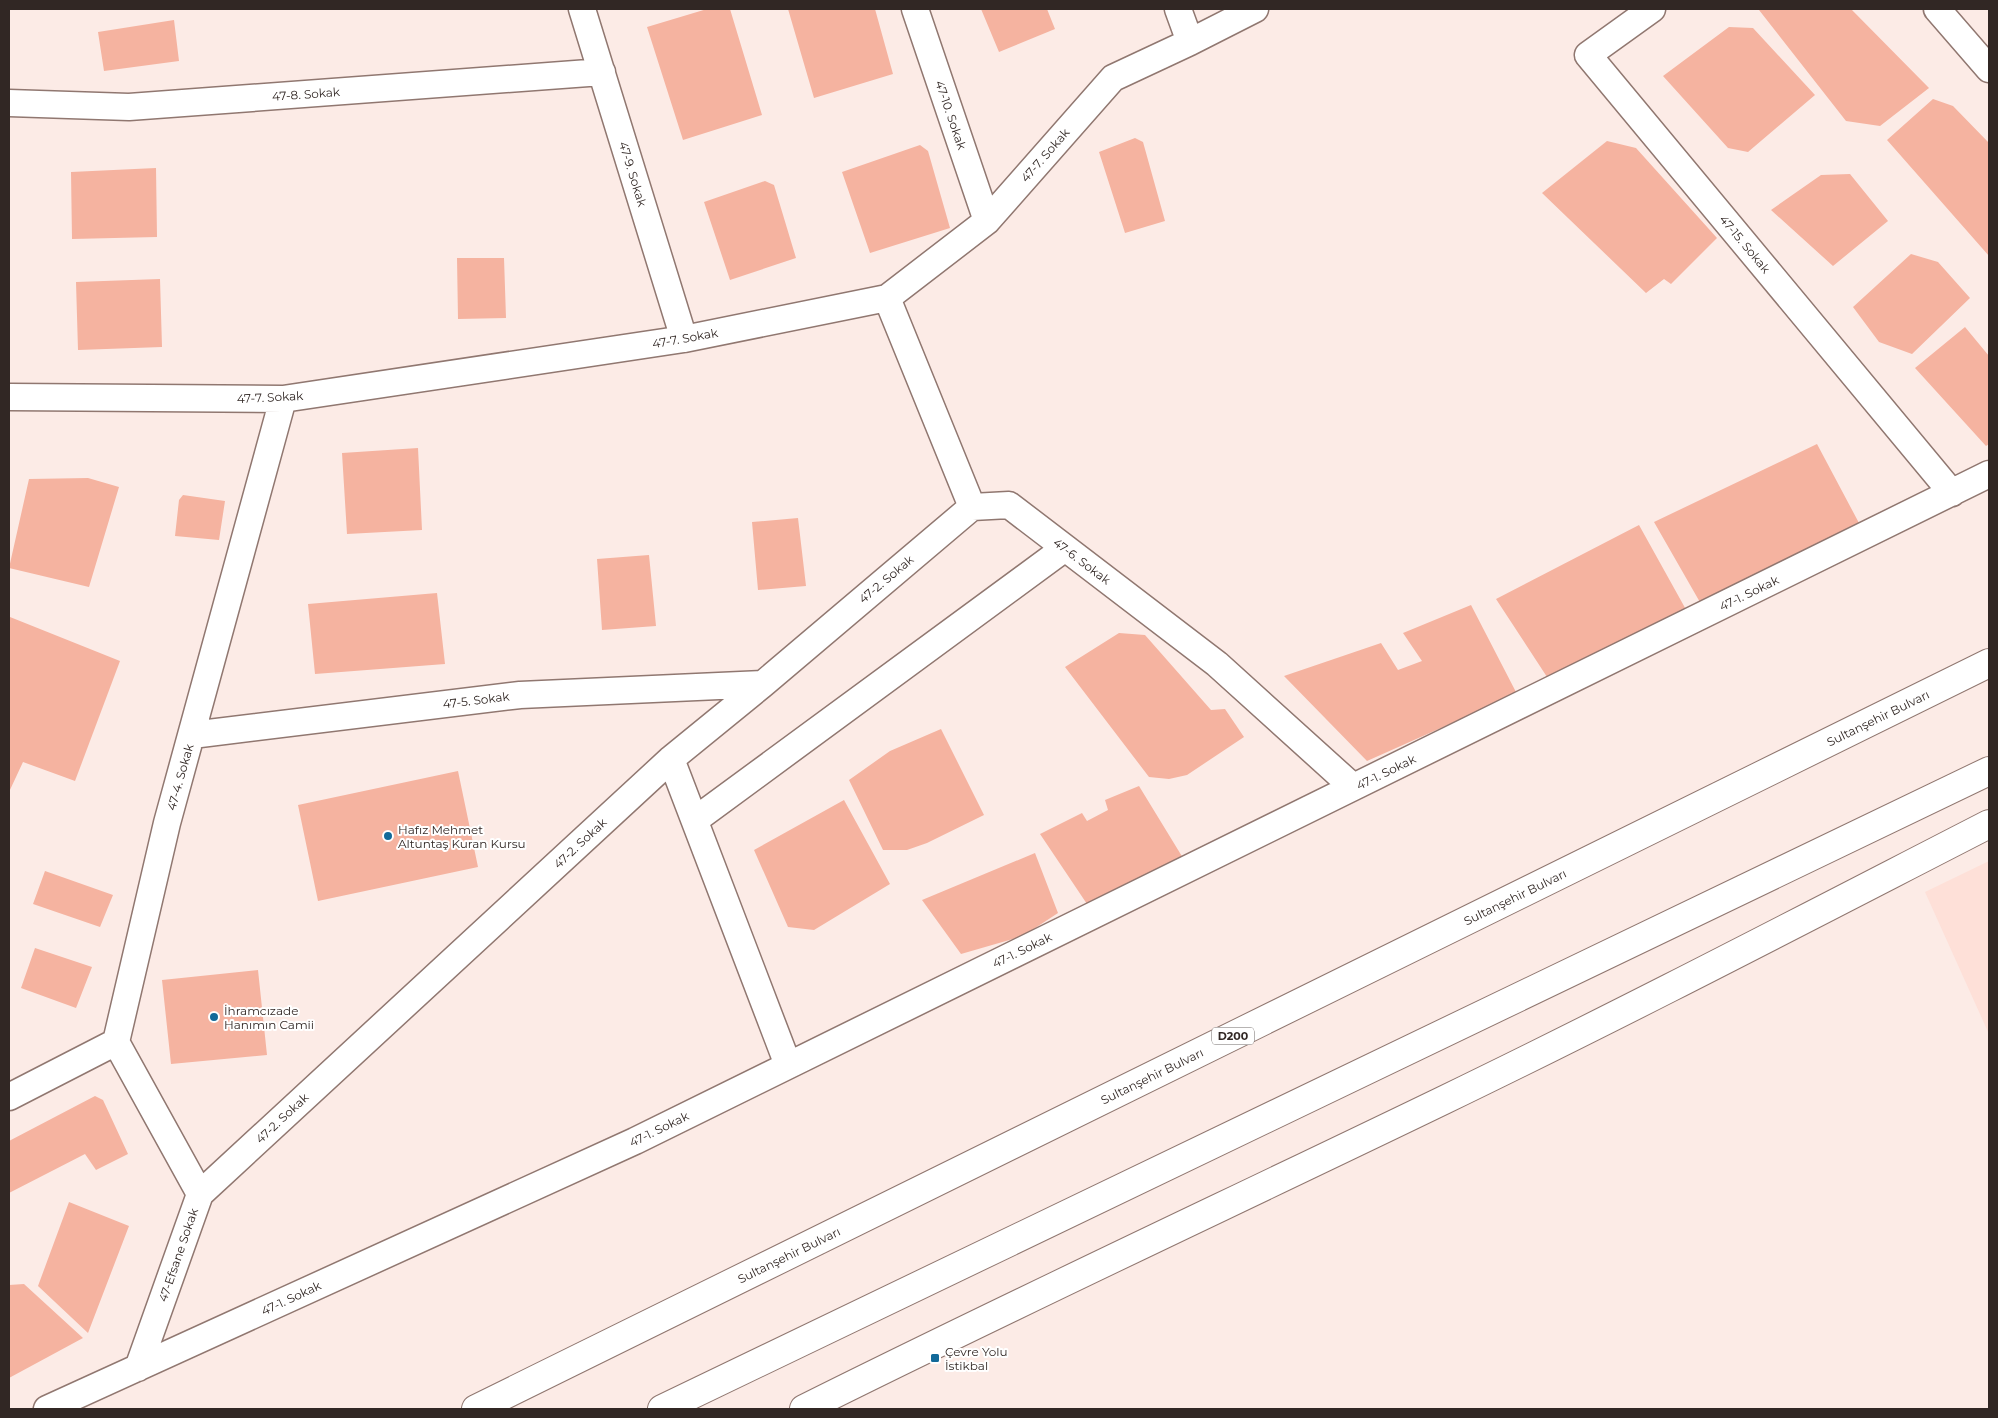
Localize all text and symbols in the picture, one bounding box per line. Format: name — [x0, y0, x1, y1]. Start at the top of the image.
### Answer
street label: 47-10. Sokak — [932, 78, 970, 152]
street label: 47-8. Sokak — [272, 84, 341, 104]
street label: 47-7. Sokak — [1017, 124, 1073, 185]
street label: 47-9. Sokak — [616, 140, 650, 209]
street label: 47-15. Sokak — [1716, 212, 1774, 277]
street label: 47-7. Sokak — [651, 325, 720, 351]
street label: 47-7. Sokak — [236, 388, 304, 406]
street label: 47-6. Sokak — [1050, 535, 1114, 588]
street label: 47-2. Sokak — [855, 551, 917, 606]
street label: 47-1. Sokak — [1717, 572, 1782, 614]
street label: Sultanşehir Bulvarı — [1824, 687, 1932, 749]
street label: 47-5. Sokak — [442, 688, 511, 712]
street label: 47-4. Sokak — [163, 741, 197, 812]
street label: 47-1. Sokak — [1354, 751, 1419, 793]
street label: 47-2. Sokak — [550, 814, 610, 871]
place label: Hafız Mehmet Altuntaş Kuran Kursu — [398, 822, 526, 851]
marker: Hafız Mehmet Altuntaş Kuran Kursu — [382, 830, 394, 842]
street label: Sultanşehir Bulvarı — [1461, 866, 1569, 928]
street label: 47-1. Sokak — [990, 929, 1055, 971]
place label: İhramcızade Hanımın Camii — [224, 1003, 314, 1032]
marker: İhramcızade Hanımın Camii — [208, 1011, 220, 1023]
road number: D200 — [1212, 1028, 1254, 1044]
street label: Sultanşehir Bulvarı — [1098, 1045, 1206, 1107]
street label: 47-2. Sokak — [252, 1089, 312, 1146]
street label: 47-1. Sokak — [627, 1108, 692, 1150]
street label: 47-Efsane Sokak — [155, 1205, 201, 1304]
street label: Sultanşehir Bulvarı — [735, 1224, 843, 1286]
street label: 47-1. Sokak — [259, 1277, 324, 1318]
place label: Çevre Yolu İstikbal — [945, 1344, 1008, 1373]
marker: Çevre Yolu İstikbal — [929, 1352, 941, 1364]

